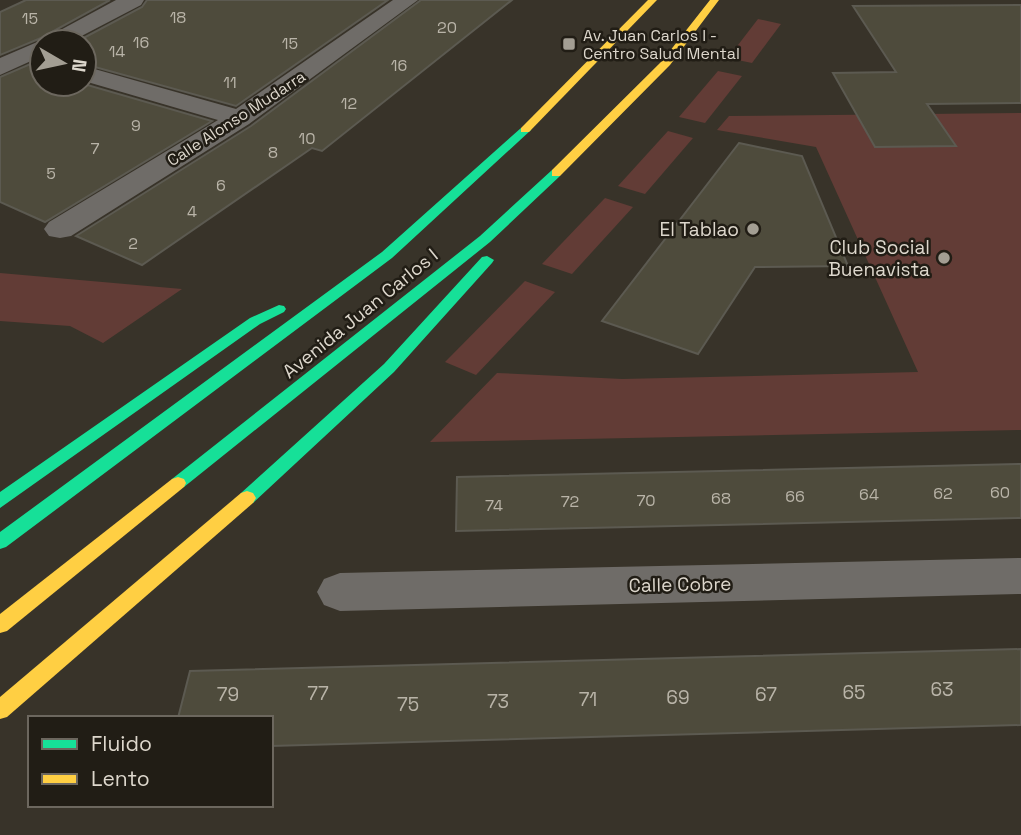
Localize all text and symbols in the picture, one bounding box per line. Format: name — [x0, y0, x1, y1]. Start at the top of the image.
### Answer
house number: 18 — [170, 7, 186, 28]
house number: 15 — [22, 8, 38, 29]
house number: 20 — [437, 17, 457, 38]
place label: Av. Juan Carlos I - Centro Salud Mental — [583, 25, 740, 64]
north arrow — [28, 28, 98, 98]
house number: 16 — [133, 32, 149, 53]
house number: 15 — [282, 33, 298, 54]
marker: Av. Juan Carlos I - Centro Salud Mental — [561, 36, 577, 52]
house number: 14 — [109, 41, 125, 62]
house number: 16 — [391, 55, 407, 76]
text: N — [66, 57, 93, 74]
street label: Calle Alonso Mudarra — [163, 66, 309, 171]
house number: 11 — [223, 72, 237, 93]
house number: 12 — [341, 93, 357, 114]
house number: 9 — [131, 115, 141, 136]
house number: 10 — [299, 128, 315, 149]
house number: 7 — [90, 138, 100, 159]
house number: 8 — [268, 142, 278, 163]
house number: 5 — [46, 163, 56, 184]
house number: 6 — [216, 175, 226, 196]
house number: 4 — [187, 201, 197, 222]
place label: El Tablao — [660, 217, 739, 242]
marker: El Tablao — [745, 221, 761, 237]
house number: 2 — [128, 233, 138, 254]
place label: Club Social Buenavista — [828, 235, 930, 282]
street label: Avenida Juan Carlos I — [277, 243, 443, 384]
marker: Club Social Buenavista — [936, 250, 952, 266]
house number: 60 — [990, 482, 1010, 503]
house number: 62 — [933, 483, 953, 504]
house number: 64 — [859, 484, 879, 505]
house number: 66 — [785, 486, 805, 507]
house number: 68 — [711, 488, 731, 509]
house number: 70 — [636, 490, 656, 511]
house number: 72 — [561, 491, 579, 512]
house number: 74 — [485, 495, 503, 516]
street label: Calle Cobre — [628, 571, 732, 598]
house number: 63 — [930, 677, 954, 702]
house number: 65 — [842, 680, 866, 705]
house number: 77 — [307, 681, 329, 706]
house number: 79 — [217, 682, 239, 707]
house number: 67 — [755, 682, 777, 707]
house number: 69 — [666, 685, 690, 710]
house number: 71 — [579, 687, 597, 712]
house number: 73 — [487, 689, 509, 714]
house number: 75 — [397, 692, 419, 717]
legend — [28, 716, 273, 807]
text: Fluido — [91, 730, 152, 757]
text: Lento — [91, 765, 150, 792]

